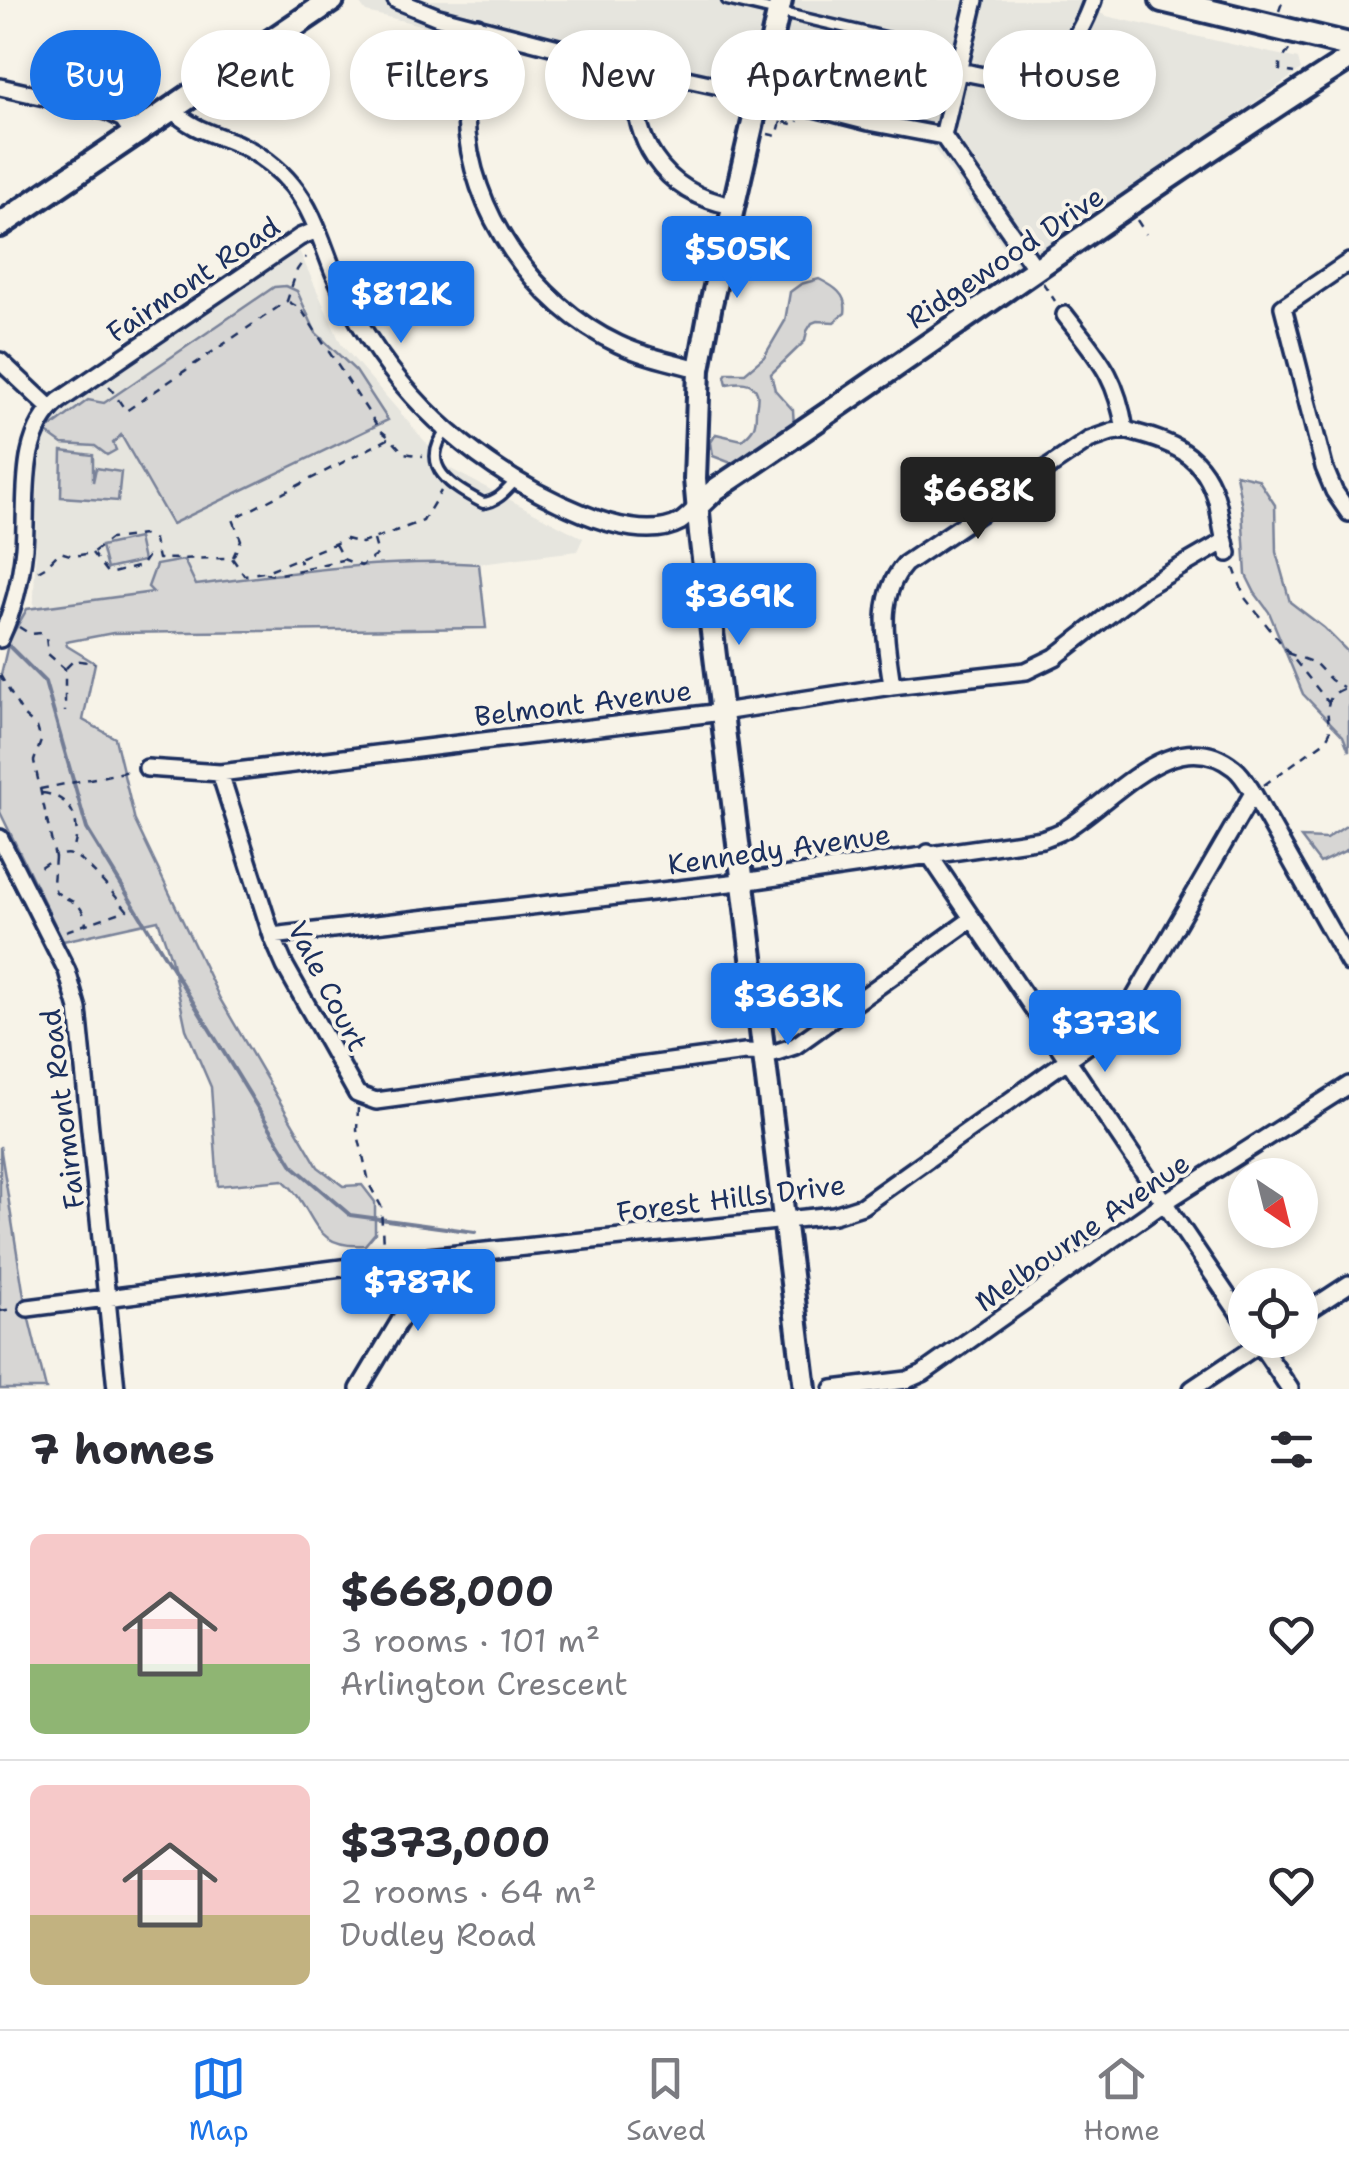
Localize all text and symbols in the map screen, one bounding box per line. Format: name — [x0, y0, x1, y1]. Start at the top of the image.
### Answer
chip: Buy — [30, 30, 161, 120]
chip: Rent — [181, 30, 330, 120]
chip: Filters — [350, 30, 525, 120]
chip: New — [545, 30, 691, 120]
chip: Apartment — [711, 30, 963, 120]
chip: House — [983, 30, 1156, 120]
street label: Ridgewood Drive — [899, 177, 1111, 337]
street label: Fairmont Road — [99, 207, 287, 351]
pin: $505K — [667, 216, 807, 301]
text: $505K — [684, 227, 790, 270]
pin: $812K — [331, 261, 471, 346]
text: $812K — [350, 272, 452, 315]
pin: $668K — [908, 457, 1048, 542]
text: $668K — [923, 468, 1034, 511]
pin: $369K — [669, 563, 809, 648]
text: $369K — [684, 574, 794, 617]
street label: Belmont Avenue — [472, 671, 694, 735]
street label: Kennedy Avenue — [665, 815, 893, 883]
street label: Vale Court — [279, 914, 377, 1058]
pin: $363K — [718, 963, 858, 1048]
text: $363K — [733, 974, 843, 1017]
pin: $373K — [1035, 990, 1175, 1075]
text: $373K — [1051, 1001, 1159, 1044]
street label: Fairmont Road — [31, 1007, 93, 1211]
street label: Melbourne Avenue — [967, 1144, 1197, 1320]
north arrow — [1228, 1158, 1318, 1248]
map controls — [1228, 1158, 1318, 1358]
street label: Forest Hills Drive — [614, 1165, 848, 1231]
pin: $787K — [348, 1249, 488, 1334]
text: $787K — [363, 1260, 473, 1303]
button: locate — [1228, 1268, 1318, 1358]
text: 7 homes — [30, 1421, 215, 1477]
icon: filters — [1264, 1422, 1319, 1477]
text: $668,000 — [340, 1563, 554, 1619]
icon: home — [110, 1574, 230, 1694]
icon: heart — [1264, 1607, 1319, 1662]
text: 3 rooms · 101 m² — [340, 1619, 600, 1662]
text: Arlington Crescent — [340, 1662, 628, 1705]
text: $373,000 — [340, 1814, 550, 1870]
icon: home — [110, 1825, 230, 1945]
icon: heart — [1264, 1858, 1319, 1913]
text: 2 rooms · 64 m² — [340, 1870, 596, 1913]
text: Dudley Road — [340, 1913, 536, 1956]
tab: Map — [189, 2051, 249, 2149]
tab: Saved — [626, 2051, 706, 2149]
tab: Home — [1083, 2051, 1160, 2149]

